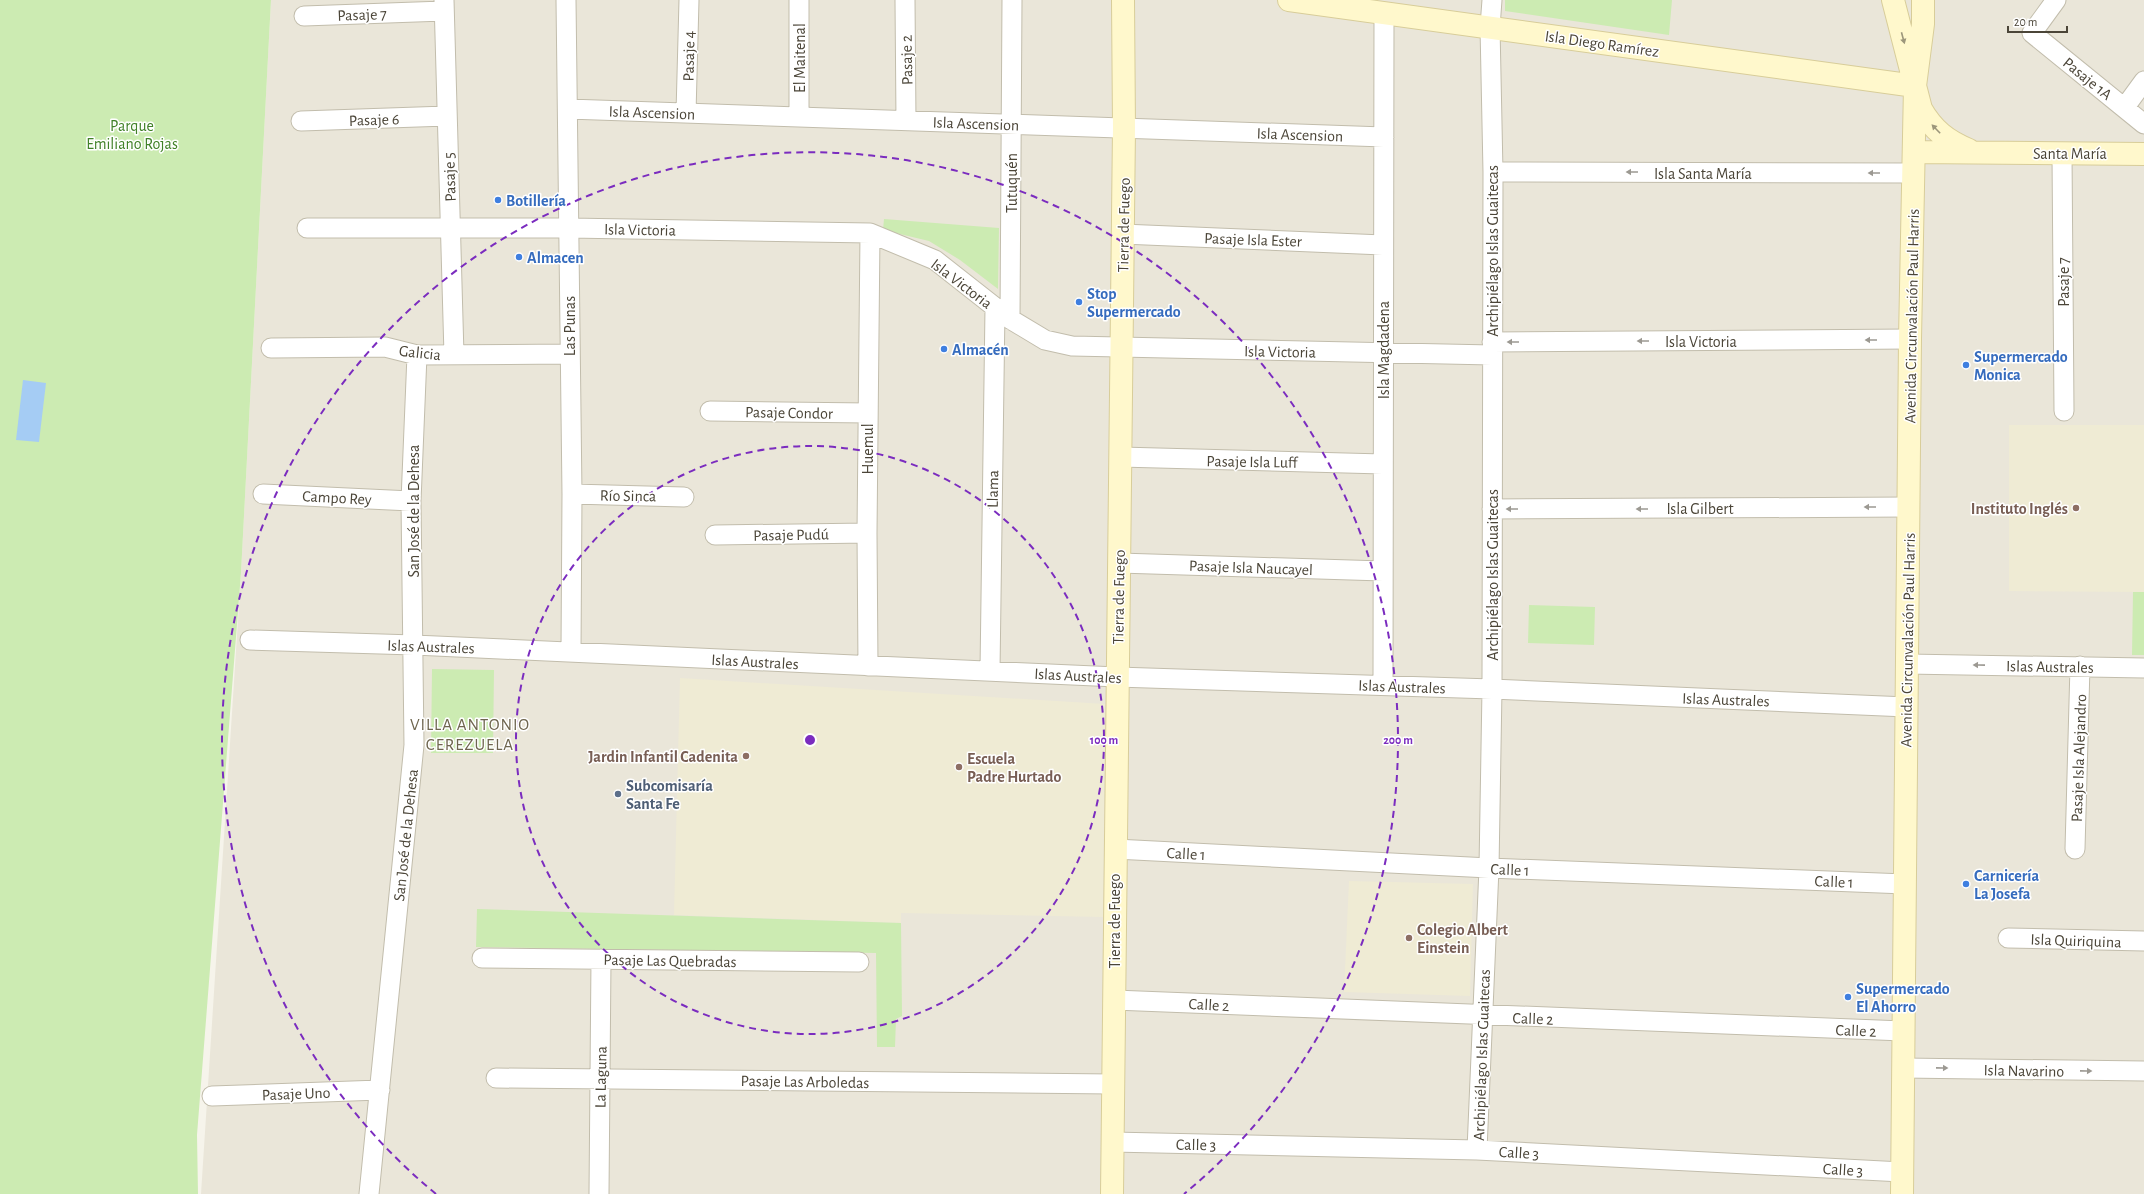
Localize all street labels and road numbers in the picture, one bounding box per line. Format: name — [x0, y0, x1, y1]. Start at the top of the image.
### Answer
street label: Pasaje 7 — [337, 6, 387, 25]
street label: El Maitenal — [792, 23, 808, 93]
street label: Isla Diego Ramírez — [1544, 28, 1660, 60]
street label: Pasaje 4 — [681, 30, 698, 81]
street label: Pasaje 2 — [899, 35, 916, 85]
street label: Pasaje 1A — [2059, 54, 2115, 104]
street label: Isla Ascension — [608, 103, 696, 123]
street label: Pasaje 6 — [349, 111, 400, 130]
street label: Isla Ascension — [932, 114, 1020, 134]
street label: Isla Ascension — [1256, 125, 1344, 145]
street label: Santa María — [2033, 146, 2107, 162]
street label: Pasaje 5 — [441, 152, 460, 202]
street label: Tutuquén — [1004, 153, 1020, 213]
street label: Archipiélago Islas Guaitecas — [1485, 165, 1501, 337]
street label: Isla Santa María — [1654, 166, 1752, 182]
street label: Tierra de Fuego — [1115, 177, 1133, 273]
street label: Avenida Circunvalación Paul Harris — [1902, 208, 1922, 423]
street label: Isla Victoria — [604, 221, 676, 239]
street label: Pasaje Isla Ester — [1204, 230, 1303, 251]
street label: Isla Victoria — [928, 256, 995, 312]
street label: Pasaje 7 — [2056, 257, 2073, 307]
street label: Las Punas — [562, 296, 578, 356]
street label: Isla Magdadena — [1376, 301, 1392, 399]
street label: Isla Victoria — [1665, 334, 1737, 350]
street label: Galicia — [398, 343, 442, 363]
street label: Isla Victoria — [1244, 343, 1316, 361]
street label: Pasaje Condor — [745, 404, 834, 423]
street label: Huemul — [860, 423, 876, 475]
street label: San José de la Dehesa — [406, 445, 422, 577]
street label: Pasaje Isla Luff — [1206, 453, 1299, 472]
street label: Llama — [985, 470, 1001, 508]
street label: Campo Rey — [302, 488, 372, 509]
street label: Río Sinca — [600, 488, 656, 504]
street label: Archipiélago Islas Guaitecas — [1485, 489, 1501, 661]
street label: Isla Gilbert — [1666, 501, 1734, 517]
street label: Pasaje Pudú — [753, 526, 829, 545]
street label: Avenida Circunvalación Paul Harris — [1898, 532, 1918, 747]
street label: Tierra de Fuego — [1110, 549, 1128, 645]
street label: Pasaje Isla Naucayel — [1189, 558, 1313, 579]
street label: Islas Australes — [387, 637, 475, 657]
street label: Islas Australes — [711, 652, 799, 672]
street label: Islas Australes — [2006, 658, 2094, 676]
street label: Islas Australes — [1034, 666, 1122, 686]
street label: Islas Australes — [1358, 677, 1446, 697]
street label: Islas Australes — [1682, 690, 1770, 710]
street label: Pasaje Isla Alejandro — [2069, 693, 2090, 822]
street label: San José de la Dehesa — [391, 768, 421, 902]
street label: Calle 1 — [1166, 845, 1206, 863]
street label: Calle 1 — [1490, 861, 1530, 879]
street label: Tierra de Fuego — [1107, 873, 1123, 968]
street label: Calle 1 — [1814, 873, 1854, 891]
street label: Isla Quiriquina — [2030, 931, 2122, 952]
street label: Pasaje Las Quebradas — [603, 952, 737, 971]
street label: Archipiélago Islas Guaitecas — [1471, 969, 1493, 1141]
street label: Calle 2 — [1188, 996, 1230, 1014]
street label: Calle 2 — [1512, 1010, 1554, 1028]
street label: Calle 2 — [1835, 1022, 1877, 1040]
street label: La Laguna — [592, 1046, 610, 1108]
street label: Isla Navarino — [1984, 1062, 2065, 1080]
street label: Pasaje Las Arboledas — [740, 1073, 870, 1092]
street label: Pasaje Uno — [261, 1085, 331, 1104]
street label: Calle 3 — [1176, 1137, 1216, 1153]
street label: Calle 3 — [1498, 1144, 1539, 1162]
street label: Calle 3 — [1822, 1161, 1863, 1179]

